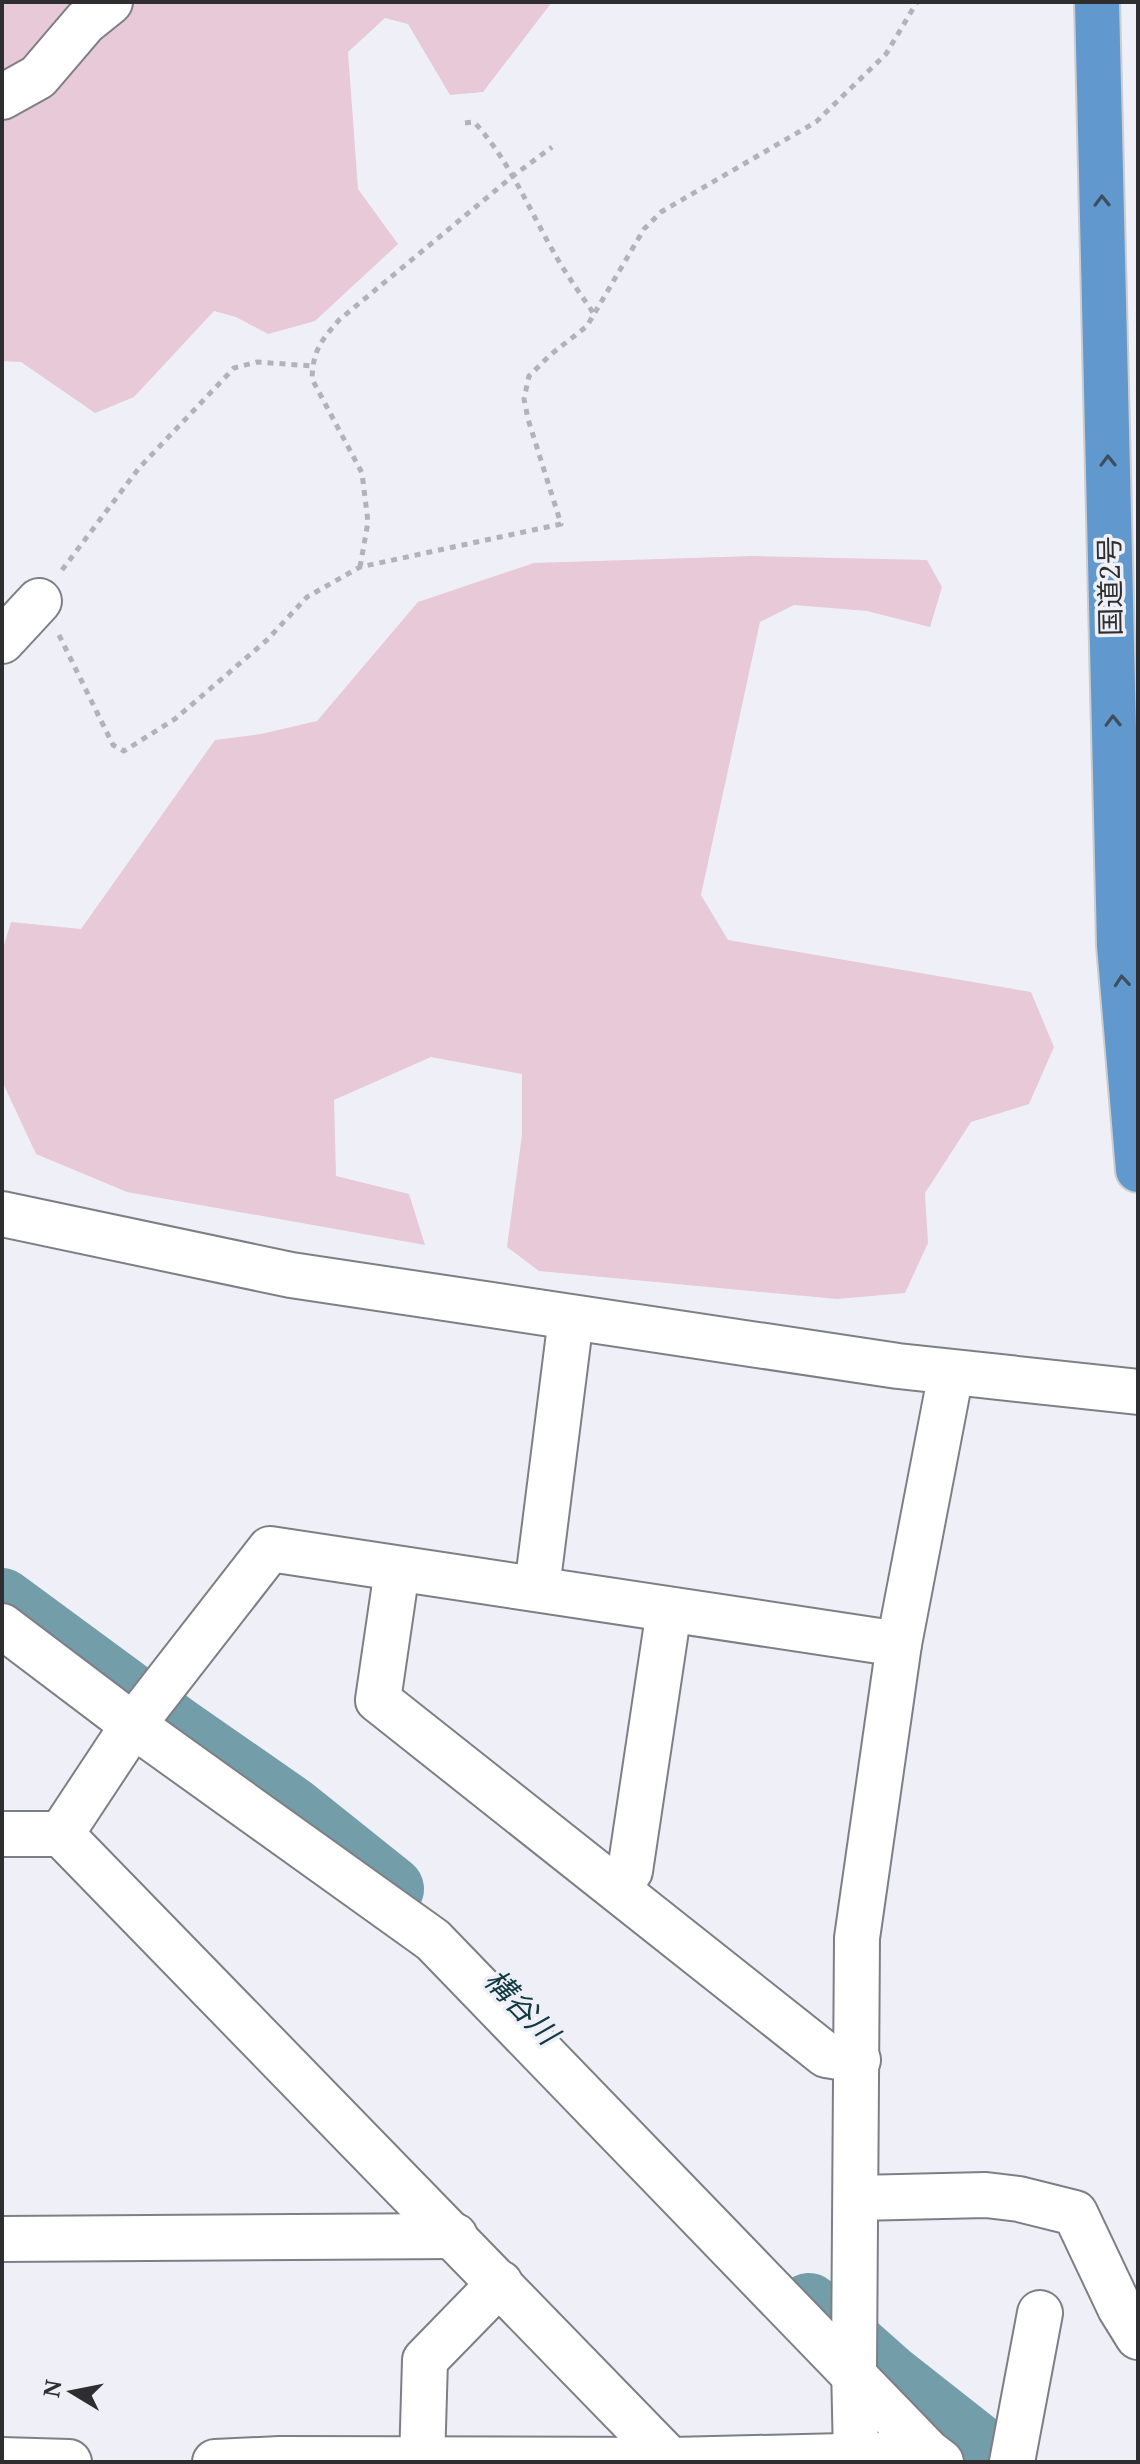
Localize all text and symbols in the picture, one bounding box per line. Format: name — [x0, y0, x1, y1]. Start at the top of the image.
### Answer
one-way arrow — [1093, 194, 1110, 207]
one-way arrow — [1099, 454, 1116, 467]
street label: 国道2号 — [1089, 536, 1129, 636]
one-way arrow — [1105, 714, 1122, 727]
one-way arrow — [1113, 974, 1130, 987]
water label: 構谷川 — [476, 1959, 570, 2055]
north arrow — [32, 2352, 112, 2432]
text: N — [35, 2377, 68, 2399]

